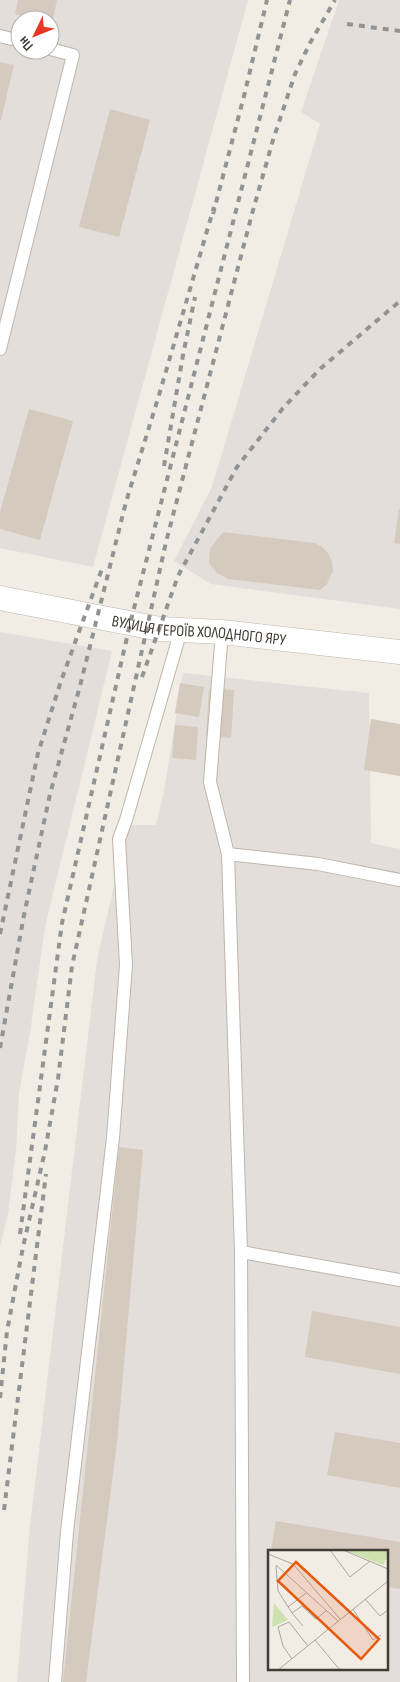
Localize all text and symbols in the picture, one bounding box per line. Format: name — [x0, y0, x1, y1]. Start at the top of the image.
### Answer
north arrow — [10, 10, 60, 60]
text: Пн — [15, 33, 37, 54]
street label: ВУЛИЦЯ ГЕРОЇВ ХОЛОДНОГО ЯРУ — [110, 612, 287, 650]
inset map — [268, 1550, 388, 1670]

